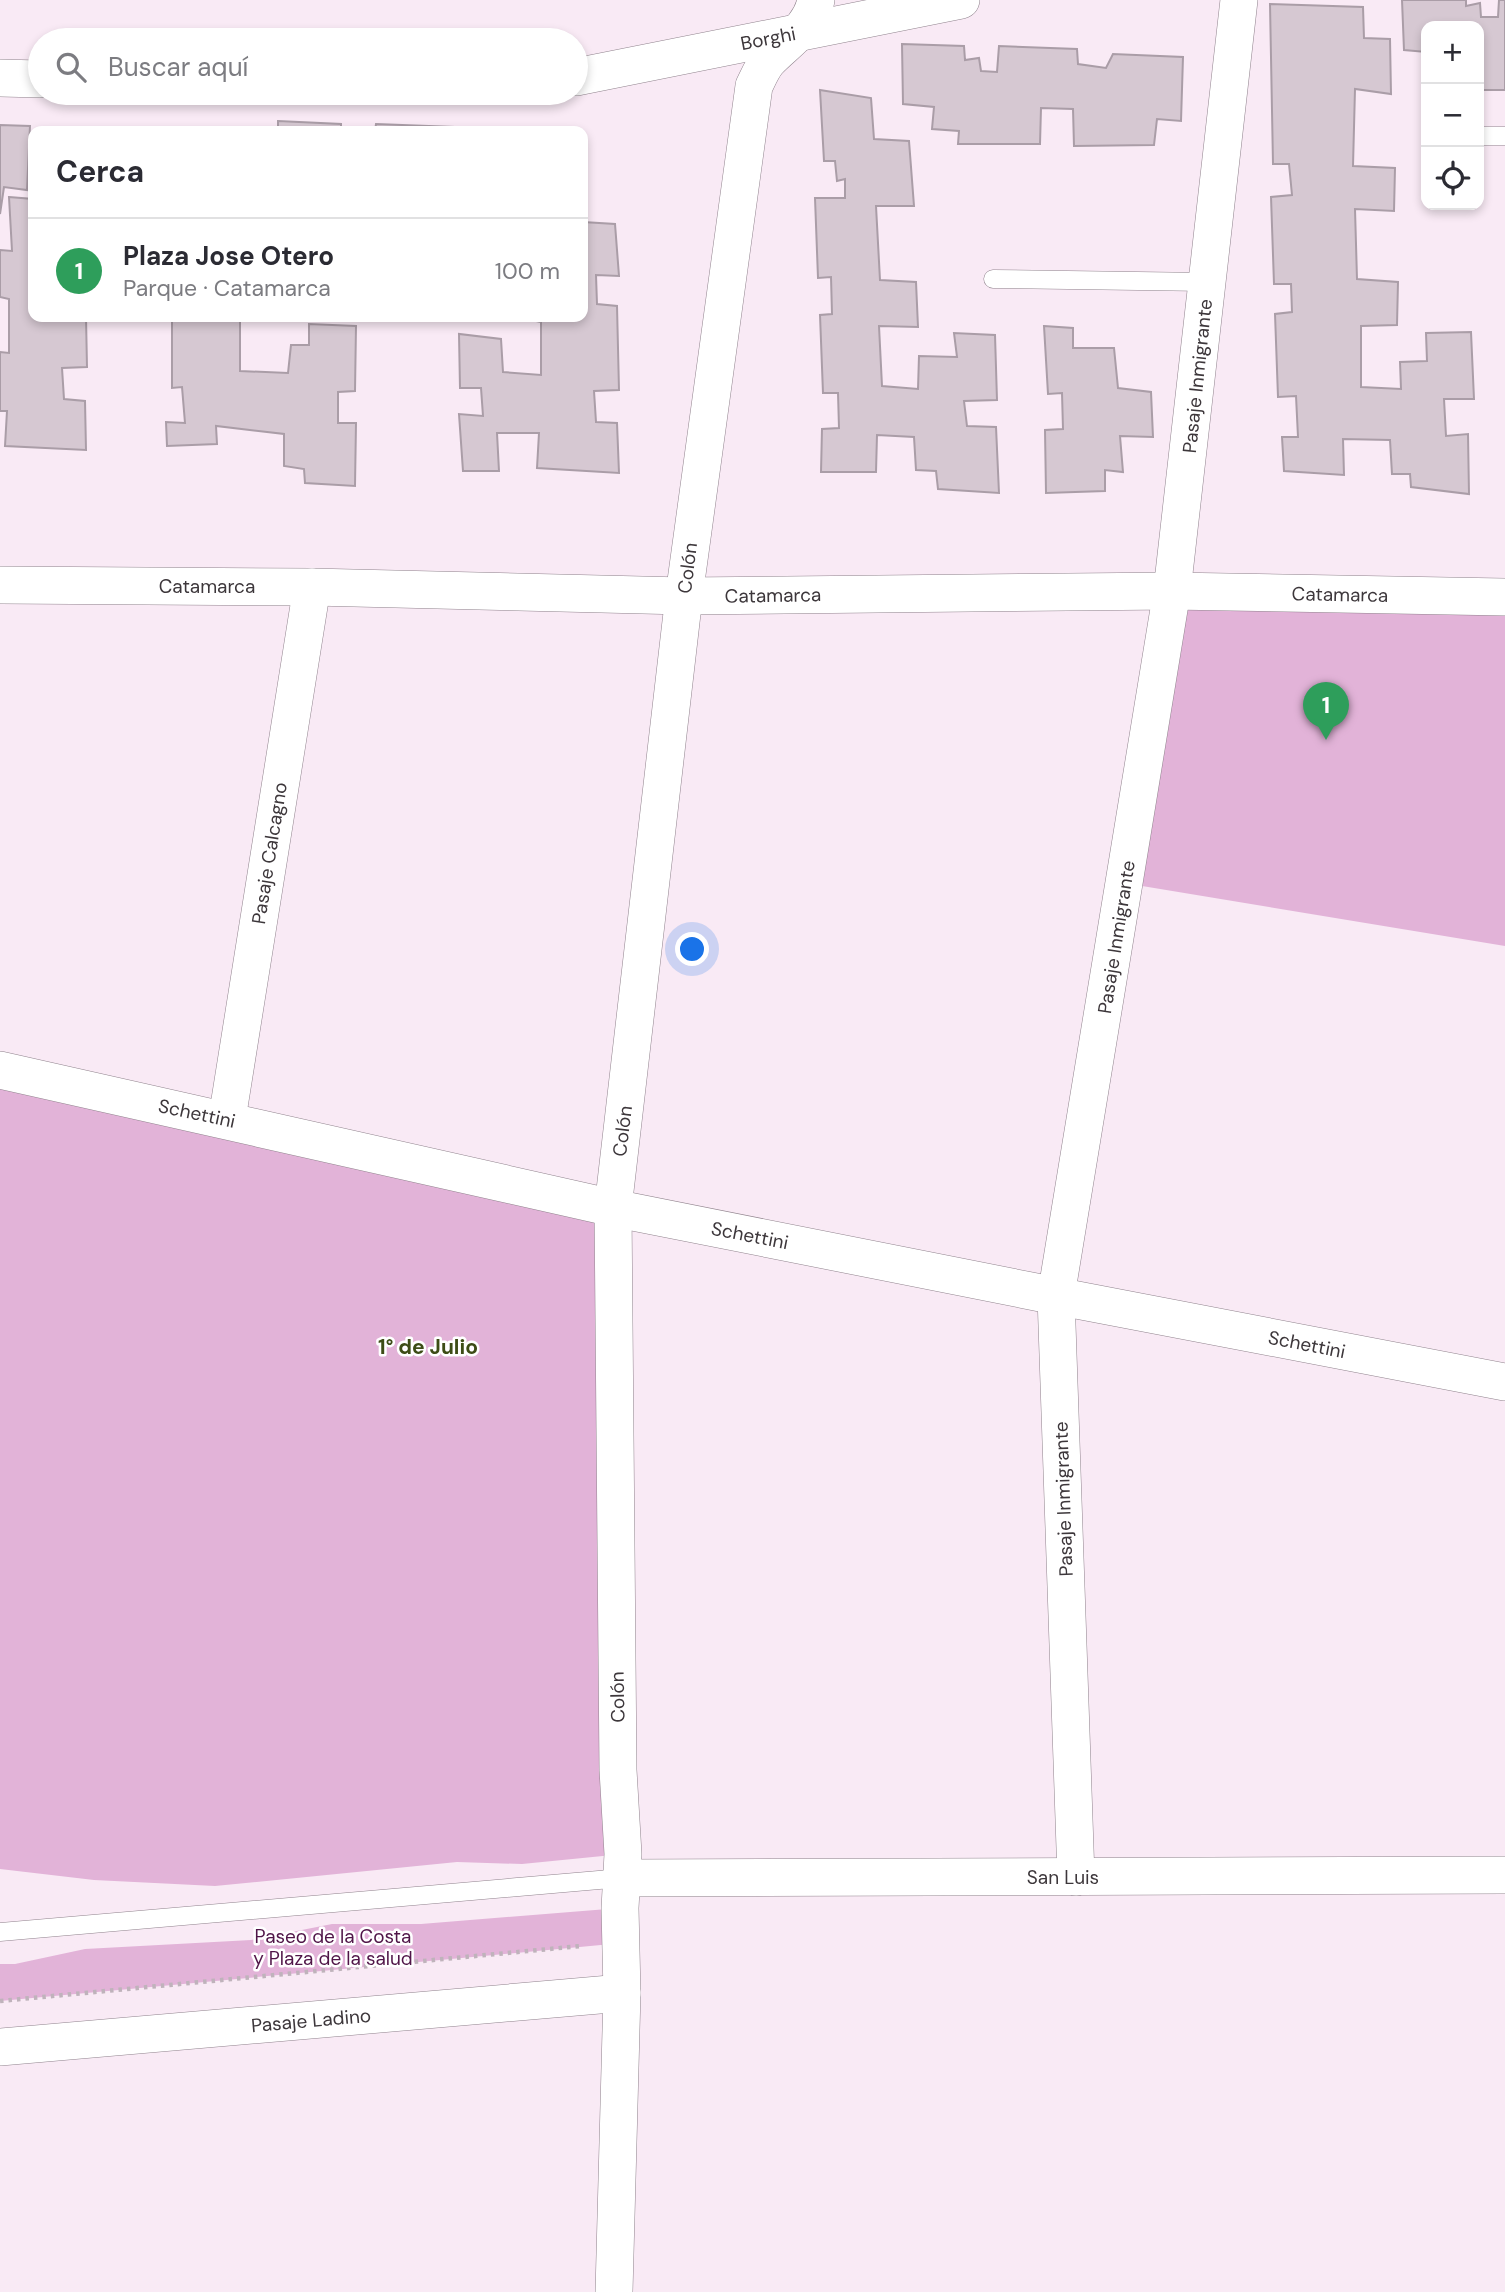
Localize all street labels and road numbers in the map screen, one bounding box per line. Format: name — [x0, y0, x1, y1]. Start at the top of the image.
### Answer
street label: Borghi — [738, 21, 798, 56]
street label: Pasaje Inmigrante — [1177, 298, 1218, 454]
street label: Colón — [672, 541, 703, 595]
street label: Catamarca — [159, 574, 255, 599]
street label: Catamarca — [1291, 581, 1389, 608]
street label: Catamarca — [724, 582, 822, 609]
street label: Pasaje Calcagno — [246, 780, 293, 926]
street label: Pasaje Inmigrante — [1092, 859, 1141, 1016]
street label: Schettini — [156, 1093, 238, 1134]
street label: Colón — [607, 1104, 638, 1158]
street label: Schettini — [709, 1216, 791, 1255]
street label: Schettini — [1266, 1325, 1348, 1364]
street label: Pasaje Inmigrante — [1048, 1421, 1079, 1577]
street label: Colón — [605, 1671, 630, 1723]
street label: San Luis — [1027, 1865, 1099, 1890]
street label: Pasaje Ladino — [250, 2003, 372, 2038]

